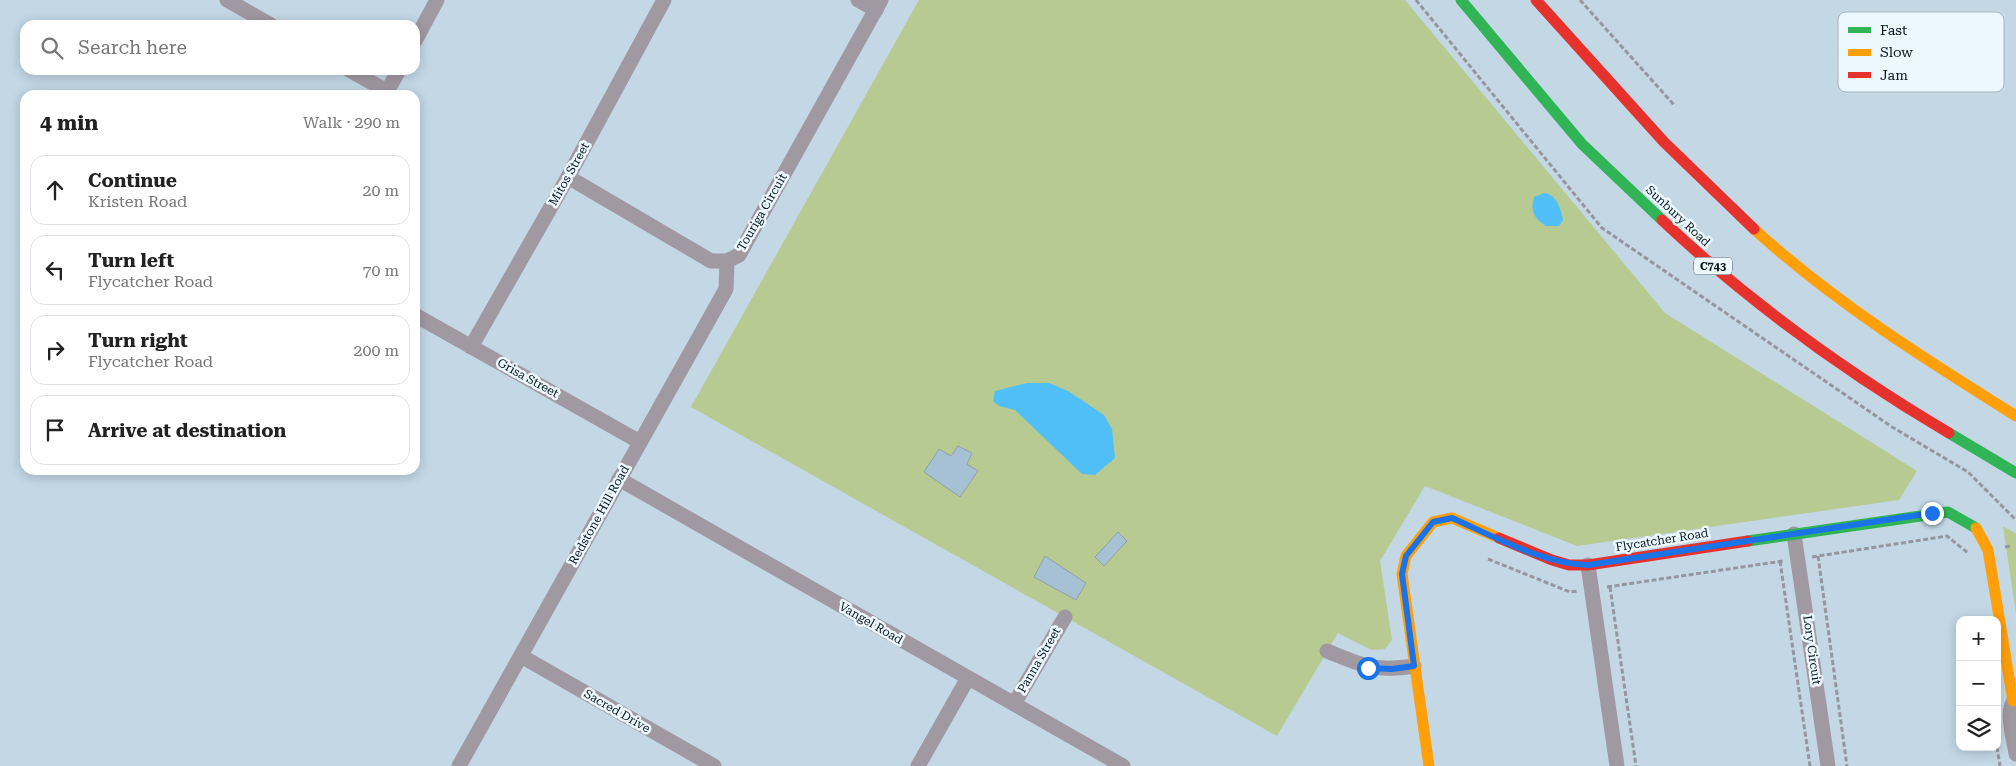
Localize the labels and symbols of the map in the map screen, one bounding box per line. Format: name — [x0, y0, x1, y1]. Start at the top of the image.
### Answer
legend — [1838, 12, 2004, 92]
text: Fast — [1880, 22, 1907, 38]
text: Slow — [1880, 44, 1913, 60]
text: Jam — [1880, 67, 1908, 83]
street label: Mitos Street — [546, 139, 592, 208]
street label: Touriga Circuit — [734, 170, 790, 253]
street label: Sunbury Road — [1643, 183, 1713, 249]
road number: C743 — [1694, 258, 1732, 274]
street label: Grisa Street — [495, 355, 562, 401]
street label: Redstone Hill Road — [566, 463, 632, 567]
route end — [1921, 502, 1944, 525]
street label: Flycatcher Road — [1615, 526, 1710, 554]
street label: Vangel Road — [837, 599, 906, 647]
street label: Lory Circuit — [1800, 614, 1824, 686]
street label: Panna Street — [1015, 624, 1064, 695]
route start — [1357, 657, 1380, 680]
street label: Sacred Drive — [581, 686, 653, 736]

